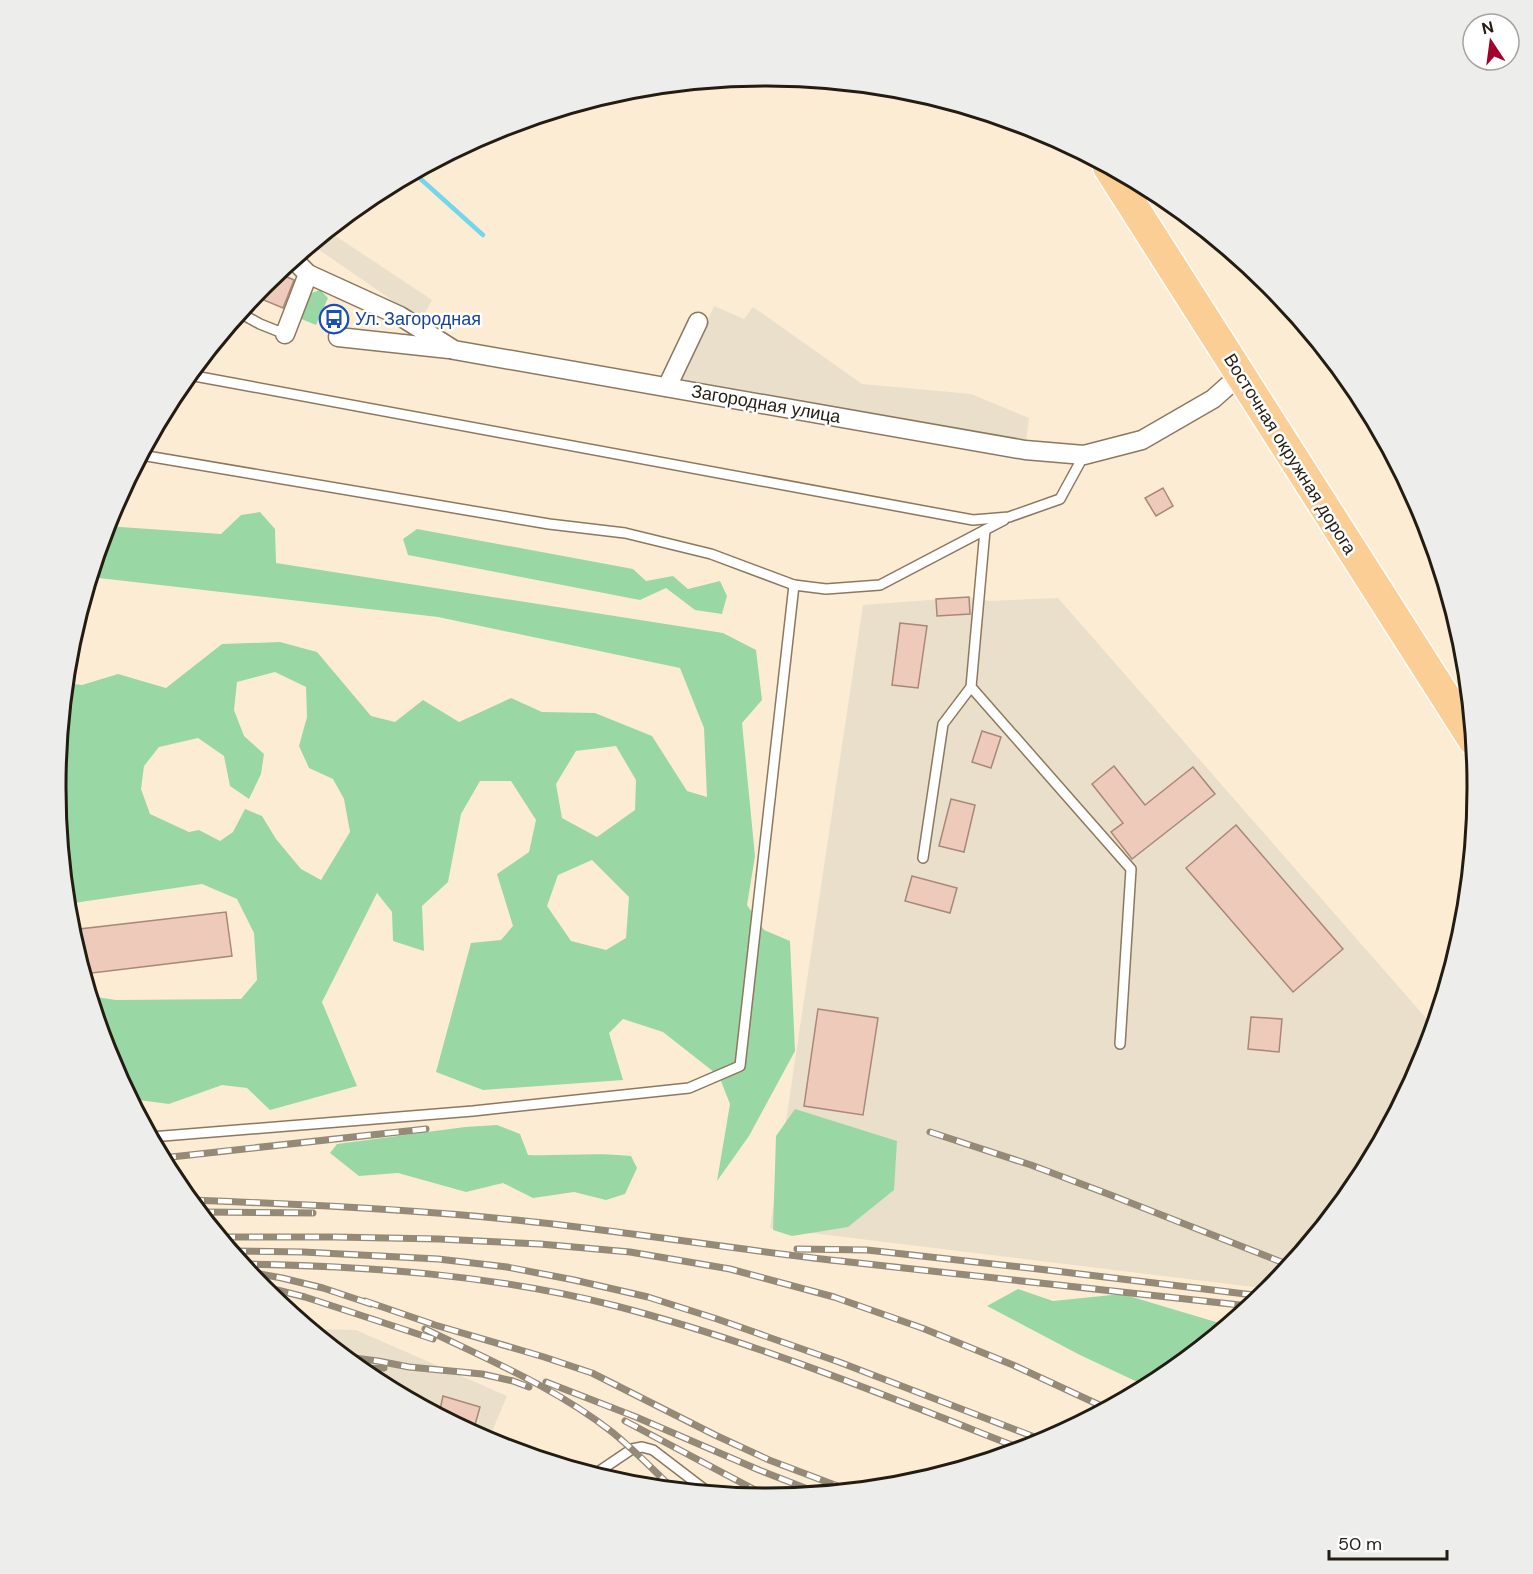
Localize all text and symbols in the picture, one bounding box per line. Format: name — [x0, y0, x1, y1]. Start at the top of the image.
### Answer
north arrow — [1461, 12, 1521, 72]
text: N — [1480, 16, 1496, 39]
bus stop icon: Ул. Загородная — [318, 303, 350, 335]
place label: Ул. Загородная — [355, 307, 481, 331]
street label: Восточная окружная дорога — [1218, 349, 1362, 560]
street label: Загородная улица — [689, 379, 843, 429]
scale bar — [1329, 1523, 1448, 1561]
text: 50 m — [1338, 1532, 1382, 1556]

